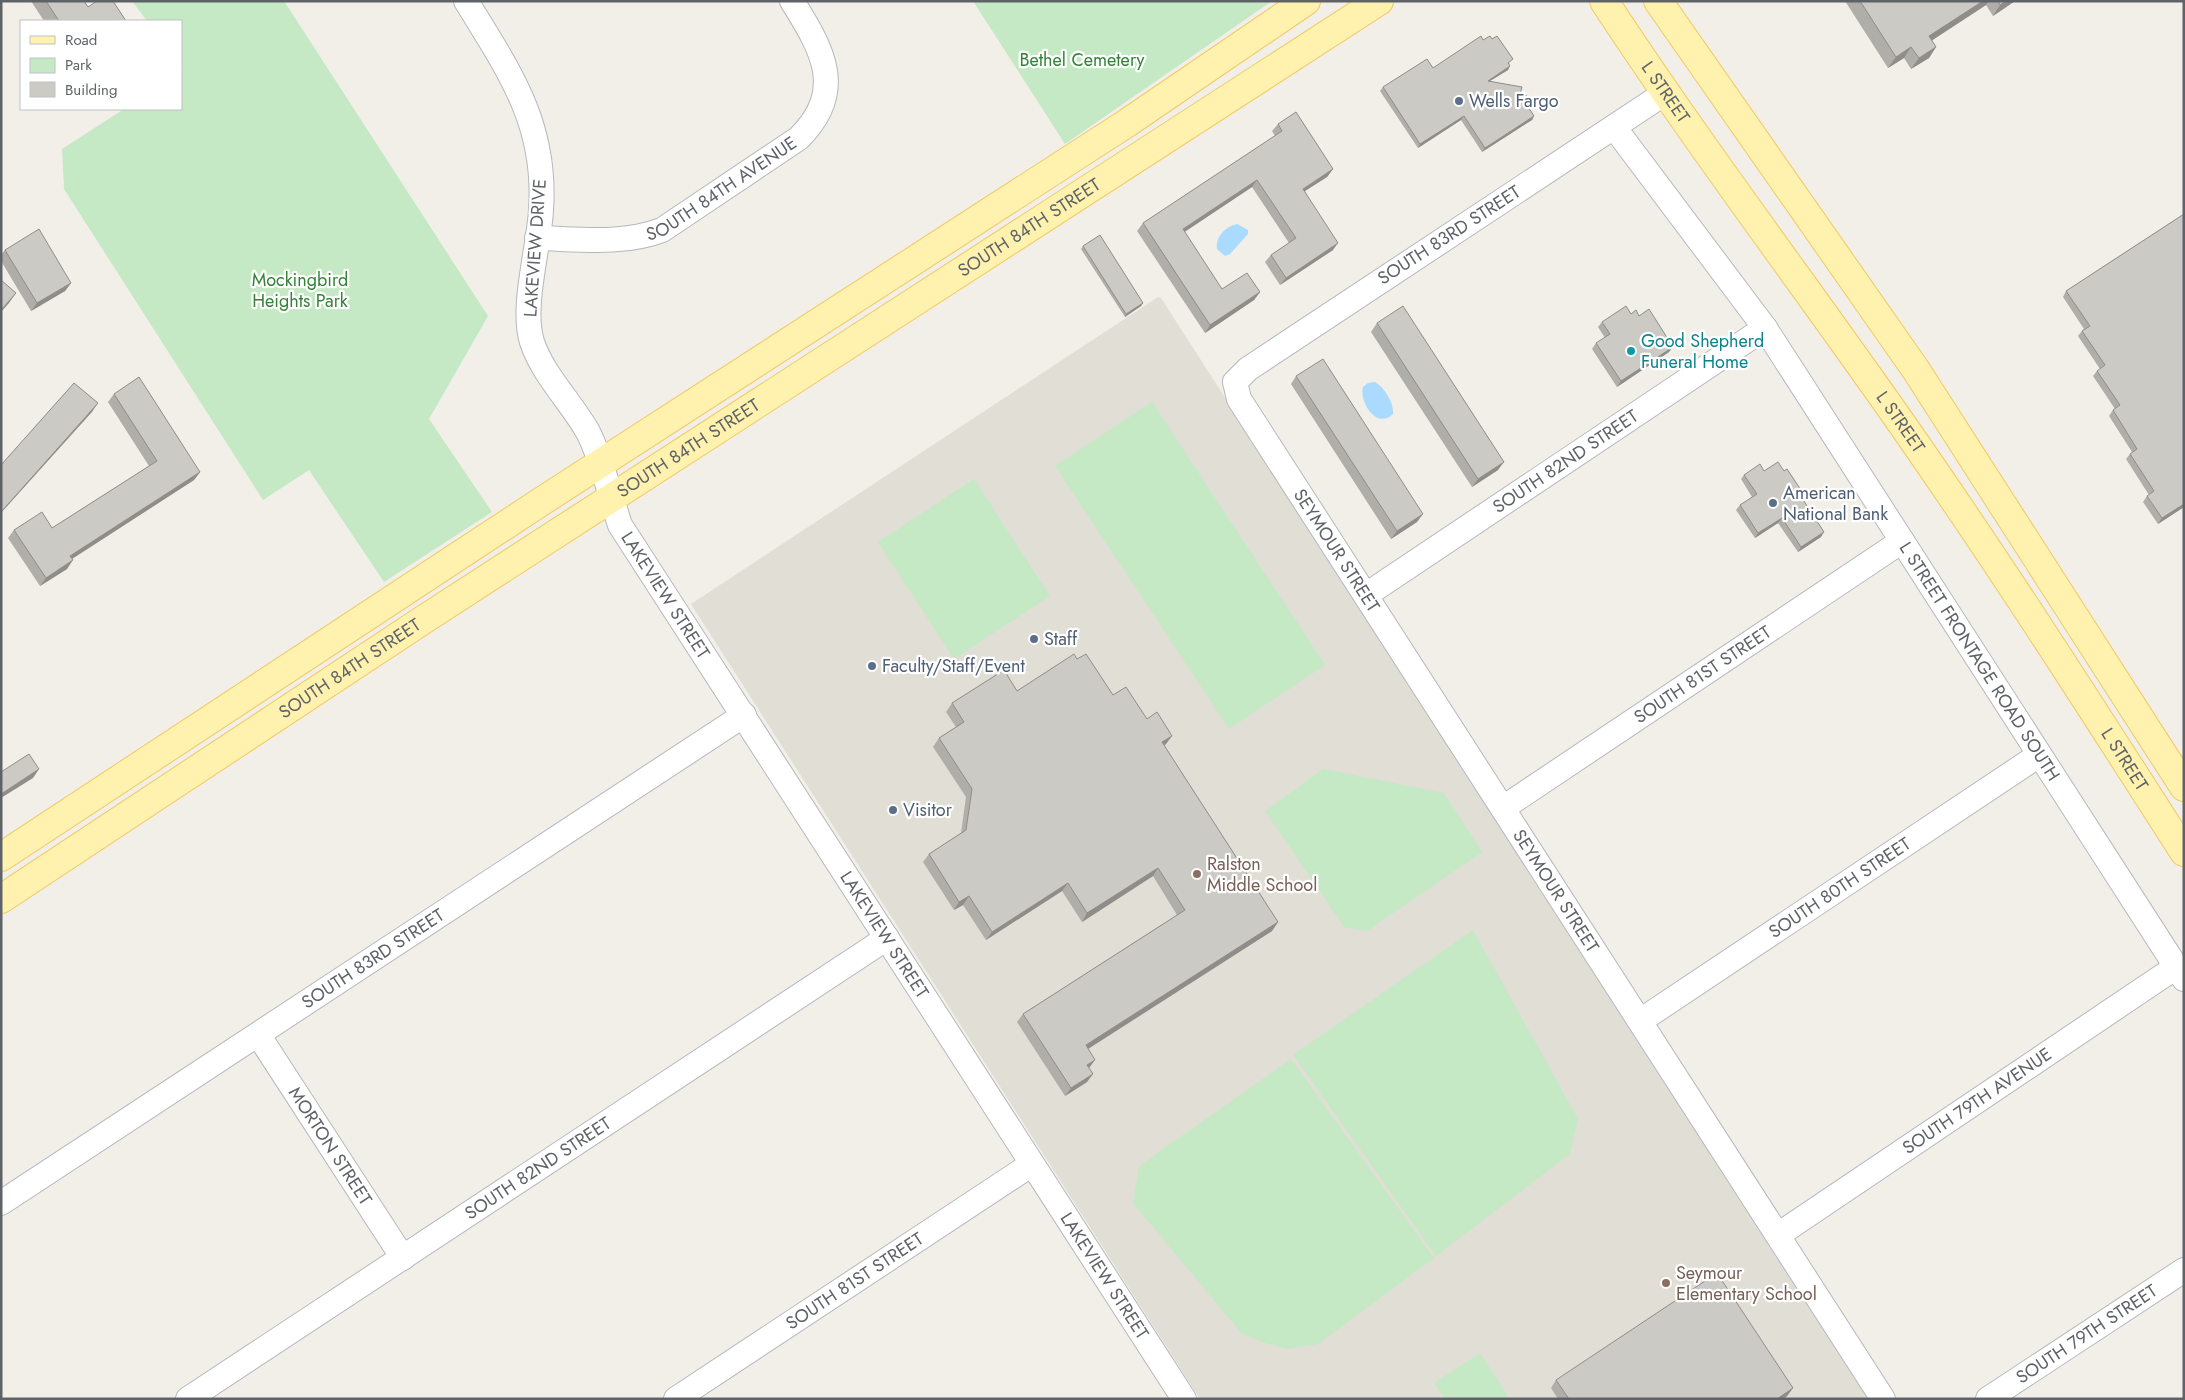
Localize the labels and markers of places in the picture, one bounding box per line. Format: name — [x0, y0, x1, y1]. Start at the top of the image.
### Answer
place label: Wells Fargo — [1469, 88, 1559, 114]
marker: Wells Fargo — [1453, 95, 1465, 107]
place label: Good Shepherd Funeral Home — [1641, 328, 1764, 375]
marker: Good Shepherd Funeral Home — [1625, 345, 1637, 357]
place label: American National Bank — [1783, 480, 1888, 527]
marker: American National Bank — [1767, 497, 1779, 509]
place label: Staff — [1044, 626, 1078, 652]
marker: Staff — [1028, 633, 1040, 645]
place label: Faculty/Staff/Event — [882, 653, 1025, 679]
marker: Faculty/Staff/Event — [866, 660, 878, 672]
place label: Visitor — [903, 797, 953, 823]
marker: Visitor — [887, 804, 899, 816]
place label: Ralston Middle School — [1207, 851, 1317, 898]
marker: Ralston Middle School — [1191, 868, 1203, 880]
place label: Seymour Elementary School — [1676, 1260, 1817, 1307]
marker: Seymour Elementary School — [1660, 1277, 1672, 1289]

